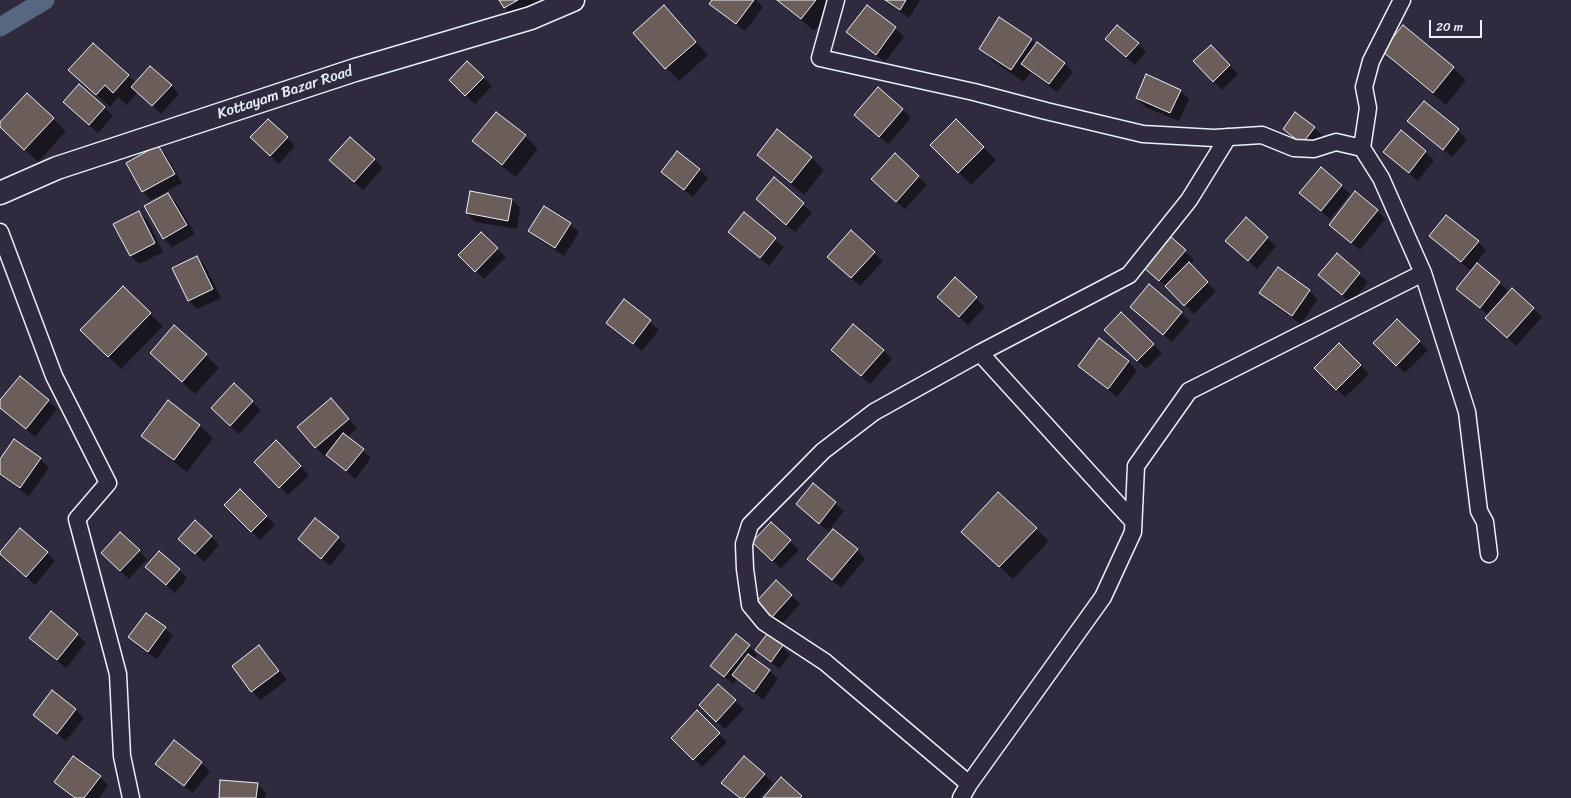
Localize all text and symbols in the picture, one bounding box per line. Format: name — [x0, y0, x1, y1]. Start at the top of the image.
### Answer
scale bar — [1431, 12, 1484, 38]
text: 20 m — [1436, 16, 1463, 38]
street label: Kottayam Bazar Road — [215, 63, 355, 123]

